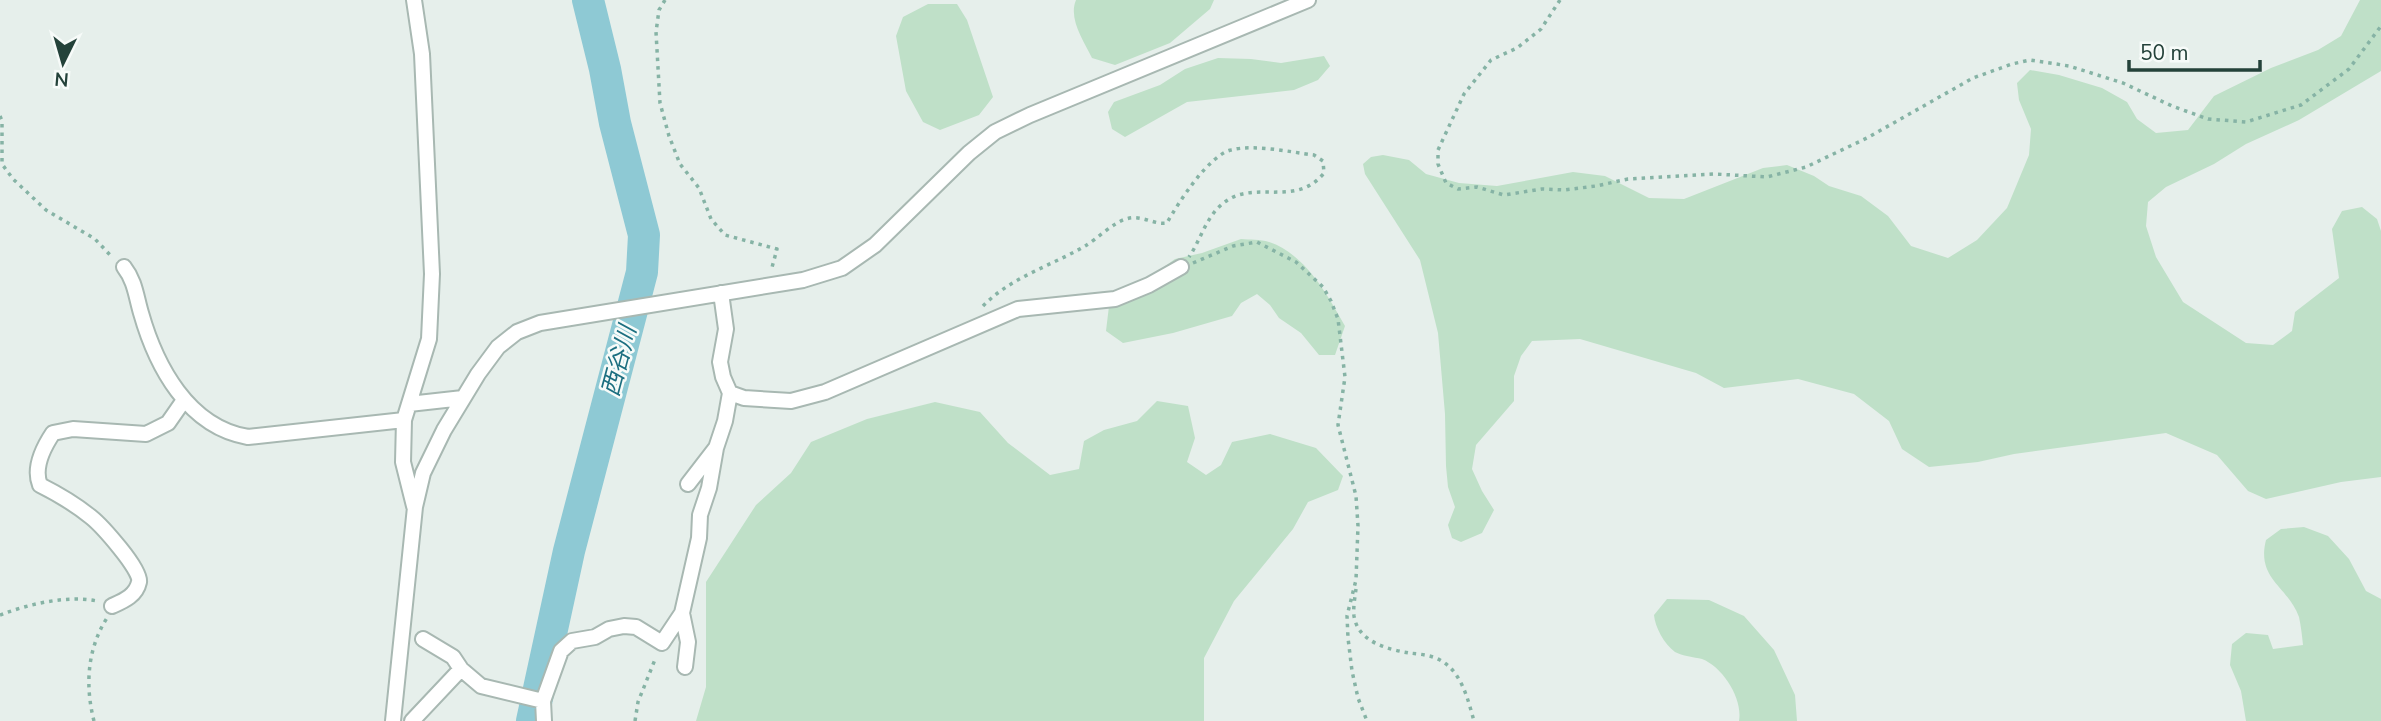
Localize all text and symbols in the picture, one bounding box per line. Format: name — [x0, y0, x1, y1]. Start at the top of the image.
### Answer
north arrow — [28, 28, 98, 98]
scale bar — [2129, 28, 2260, 72]
text: 50 m — [2140, 39, 2189, 67]
text: N — [53, 65, 70, 93]
water label: 西谷川 — [594, 319, 645, 400]

